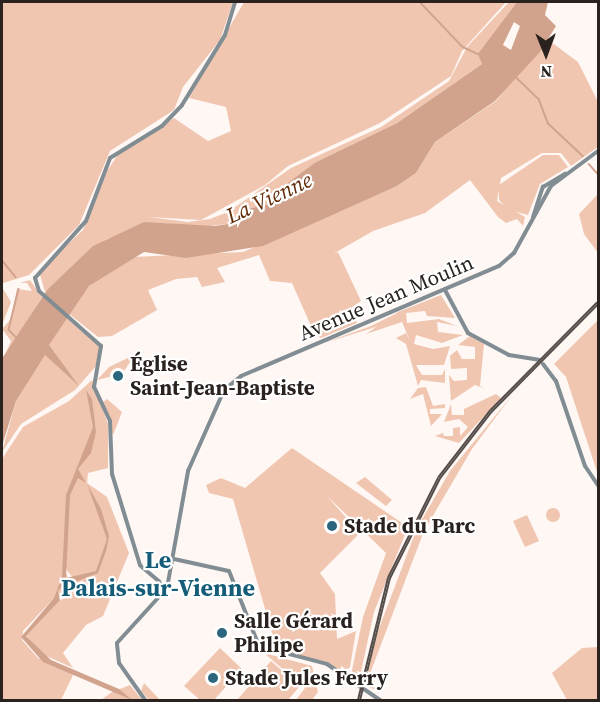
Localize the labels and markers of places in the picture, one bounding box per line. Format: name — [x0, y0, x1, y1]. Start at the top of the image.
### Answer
place label: Église Saint-Jean-Baptiste — [130, 351, 315, 401]
marker: Église Saint-Jean-Baptiste — [111, 369, 125, 383]
place label: Stade du Parc — [344, 513, 475, 539]
marker: Stade du Parc — [325, 519, 339, 533]
place label: Salle Gérard Philipe — [234, 608, 353, 658]
marker: Salle Gérard Philipe — [215, 626, 229, 640]
place label: Stade Jules Ferry — [225, 665, 388, 691]
marker: Stade Jules Ferry — [206, 671, 220, 685]

